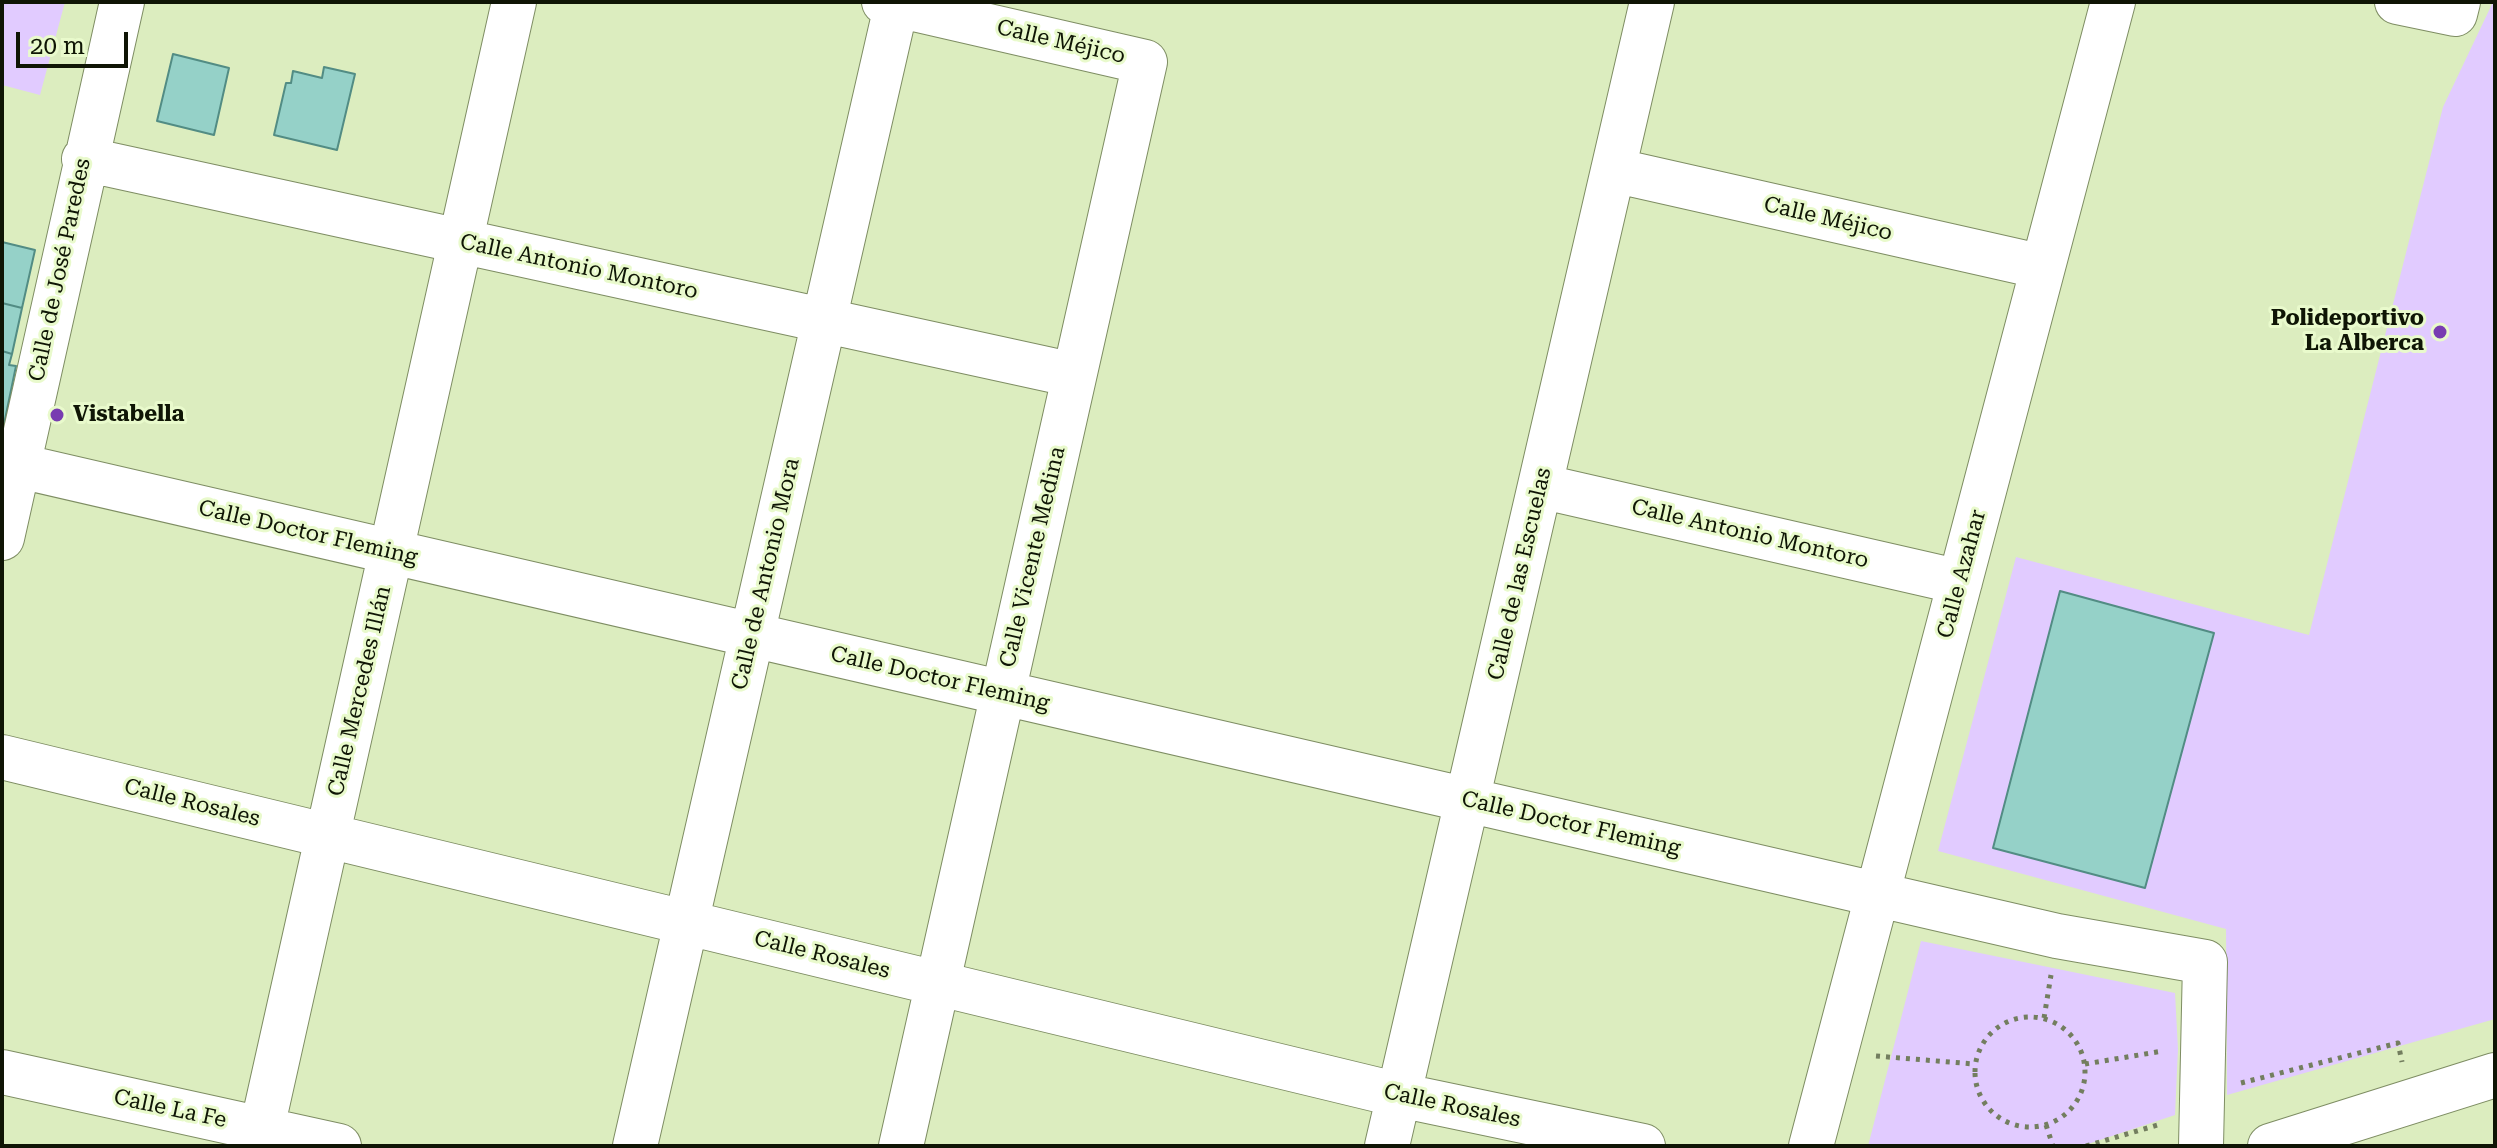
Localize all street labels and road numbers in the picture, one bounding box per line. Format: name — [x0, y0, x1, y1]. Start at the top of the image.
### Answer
street label: Calle Méjico — [994, 14, 1128, 70]
street label: Calle de José Paredes — [23, 156, 97, 384]
street label: Calle Méjico — [1761, 191, 1895, 247]
street label: Calle Antonio Montoro — [458, 229, 700, 305]
street label: Calle Vicente Medina — [995, 444, 1071, 670]
street label: Calle de Antonio Mora — [726, 456, 806, 692]
street label: Calle de las Escuelas — [1483, 465, 1557, 683]
street label: Calle Antonio Montoro — [1629, 494, 1871, 574]
street label: Calle Doctor Fleming — [196, 495, 420, 571]
street label: Calle Azahar — [1932, 507, 1992, 641]
street label: Calle Mercedes Illán — [323, 583, 397, 799]
street label: Calle Doctor Fleming — [828, 641, 1052, 717]
street label: Calle Rosales — [121, 773, 263, 833]
street label: Calle Doctor Fleming — [1459, 786, 1683, 862]
street label: Calle Rosales — [751, 925, 893, 985]
street label: Calle Rosales — [1381, 1079, 1523, 1133]
street label: Calle La Fe — [111, 1084, 229, 1134]

